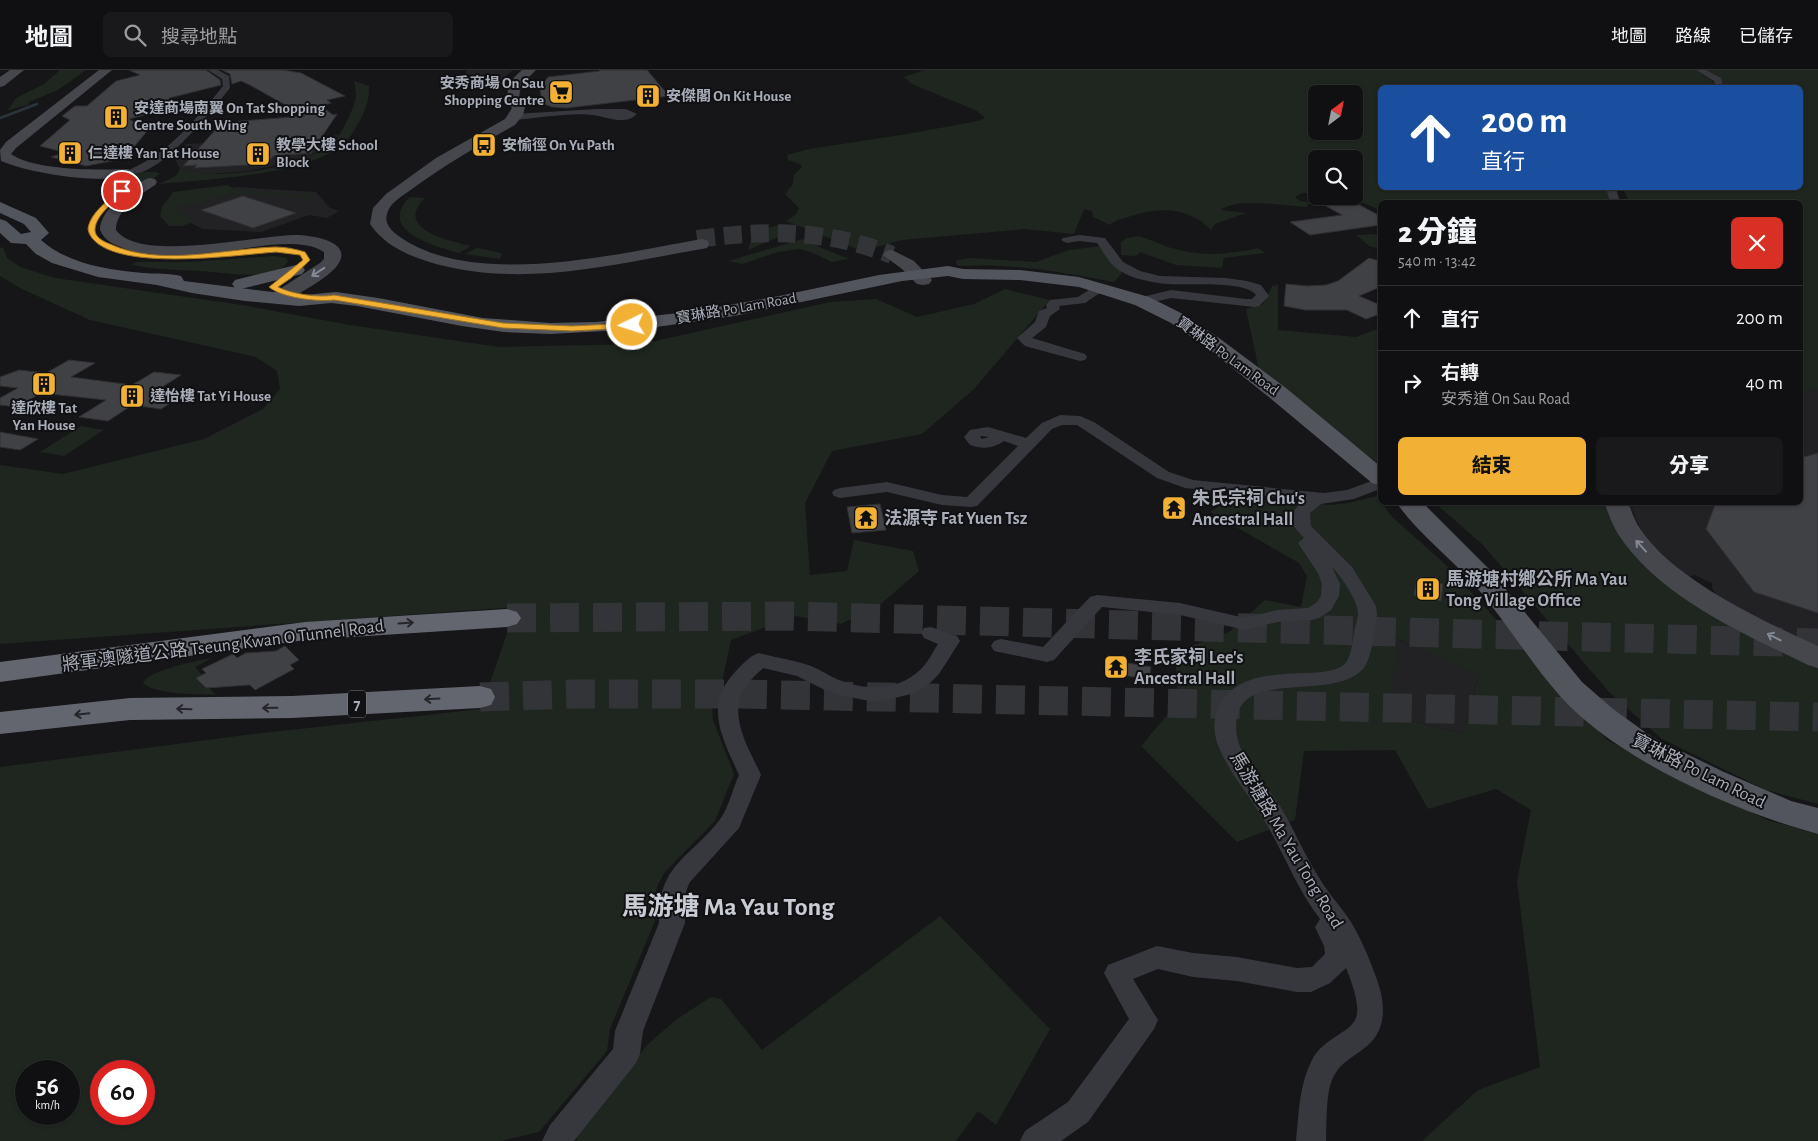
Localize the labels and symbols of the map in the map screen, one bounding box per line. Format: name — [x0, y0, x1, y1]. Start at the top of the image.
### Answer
place label: 安秀商場 On Sau Shopping Centre — [440, 74, 544, 108]
supermarket icon: 安秀商場 On Sau Shopping Centre — [548, 79, 574, 105]
building icon: 安傑閣 On Kit House — [635, 83, 661, 109]
north arrow — [1308, 85, 1362, 140]
place label: 安傑閣 On Kit House — [666, 87, 791, 104]
place label: 安達商場南翼 On Tat Shopping Centre South Wing — [134, 99, 325, 133]
building icon: 安達商場南翼 On Tat Shopping Centre South Wing — [103, 104, 129, 130]
bus stop icon: 安愉徑 On Yu Path — [471, 132, 497, 158]
place label: 安愉徑 On Yu Path — [502, 136, 615, 153]
place label: 教學大樓 School Block — [276, 137, 378, 170]
building icon: 仁達樓 Yan Tat House — [57, 140, 83, 166]
building icon: 教學大樓 School Block — [245, 141, 271, 167]
place label: 仁達樓 Yan Tat House — [88, 145, 219, 161]
pin — [101, 170, 143, 212]
one-way arrow — [311, 267, 325, 277]
street label: 寶琳路 Po Lam Road — [674, 289, 798, 326]
position arrow — [605, 298, 657, 350]
street label: 寶琳路 Po Lam Road — [1174, 313, 1283, 398]
building icon: 達欣樓 Tat Yan House — [31, 371, 57, 397]
building icon: 達怡樓 Tat Yi House — [119, 383, 145, 409]
place label: 達怡樓 Tat Yi House — [150, 388, 271, 404]
place label: 達欣樓 Tat Yan House — [11, 400, 77, 433]
place label: 朱氏宗祠 Chu's Ancestral Hall — [1192, 488, 1305, 529]
temple icon: 朱氏宗祠 Chu's Ancestral Hall — [1161, 495, 1187, 521]
temple icon: 法源寺 Fat Yuen Tsz — [853, 505, 879, 531]
place label: 法源寺 Fat Yuen Tsz — [884, 508, 1028, 528]
one-way arrow — [1635, 539, 1647, 552]
place label: 馬游塘村鄉公所 Ma Yau Tong Village Office — [1446, 569, 1628, 610]
building icon: 馬游塘村鄉公所 Ma Yau Tong Village Office — [1415, 576, 1441, 602]
street label: 將軍澳隧道公路 Tseung Kwan O Tunnel Road — [61, 615, 385, 675]
one-way arrow — [397, 619, 413, 628]
one-way arrow — [1767, 631, 1782, 641]
place label: 李氏家祠 Lee's Ancestral Hall — [1134, 647, 1244, 688]
temple icon: 李氏家祠 Lee's Ancestral Hall — [1103, 654, 1129, 680]
road number: 7 — [348, 690, 366, 718]
one-way arrow — [424, 695, 440, 704]
one-way arrow — [262, 703, 278, 713]
one-way arrow — [177, 704, 193, 713]
one-way arrow — [74, 709, 90, 719]
street label: 寶琳路 Po Lam Road — [1629, 730, 1769, 812]
street label: 馬游塘路 Ma Yau Tong Road — [1226, 748, 1348, 932]
district label: 馬游塘 Ma Yau Tong — [622, 892, 835, 920]
speed limit sign: 60 — [90, 1060, 155, 1125]

